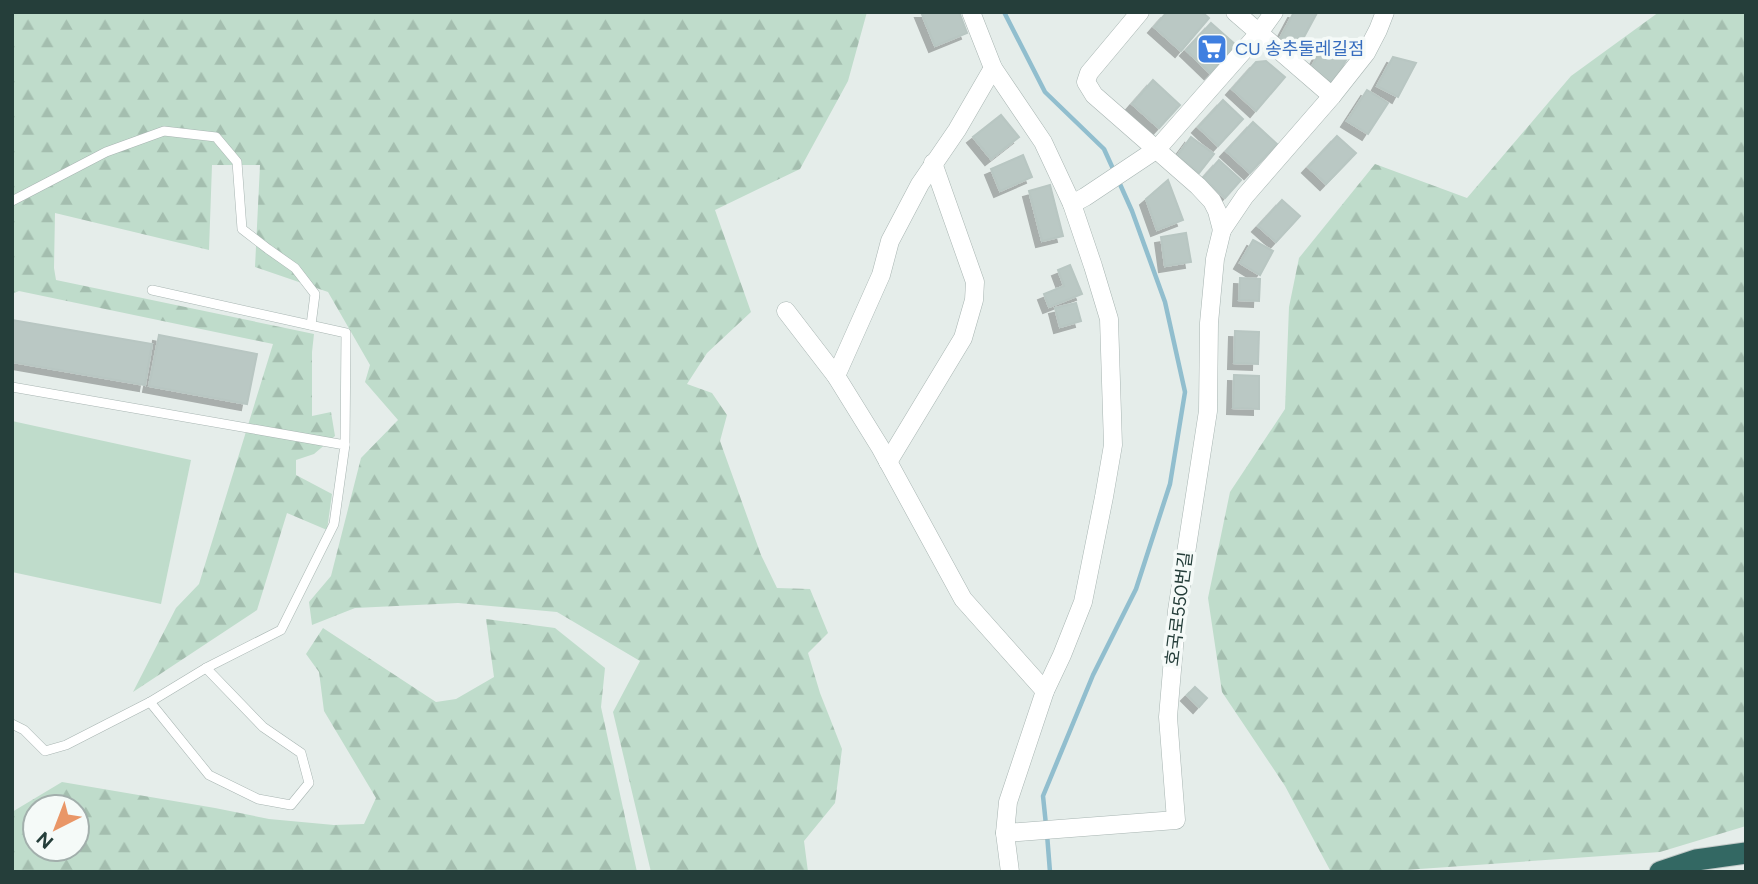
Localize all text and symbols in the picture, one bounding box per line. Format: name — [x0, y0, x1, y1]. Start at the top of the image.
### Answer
supermarket icon: CU 송추둘레길점 — [1195, 32, 1229, 66]
place label: CU 송추둘레길점 — [1235, 38, 1365, 60]
street label: 호국로550번길 — [1161, 551, 1197, 667]
north arrow — [21, 793, 91, 863]
text: N — [32, 827, 58, 854]

